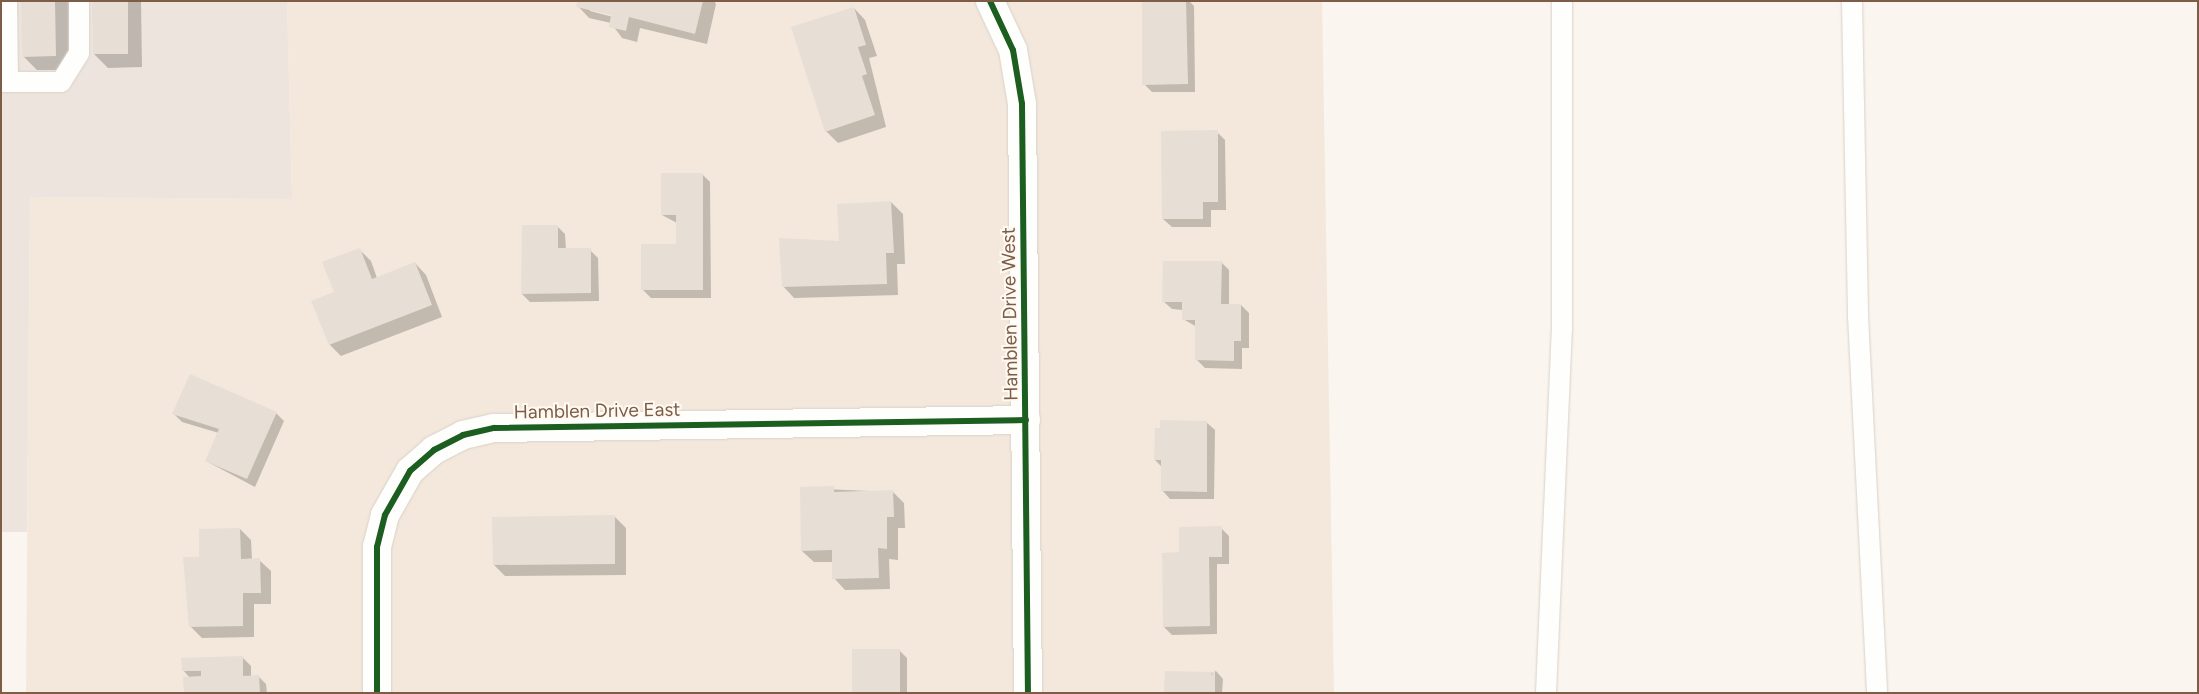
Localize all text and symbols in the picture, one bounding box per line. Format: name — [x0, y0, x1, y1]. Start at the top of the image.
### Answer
street label: Hamblen Drive West — [997, 227, 1023, 401]
street label: Hamblen Drive East — [513, 398, 681, 424]

